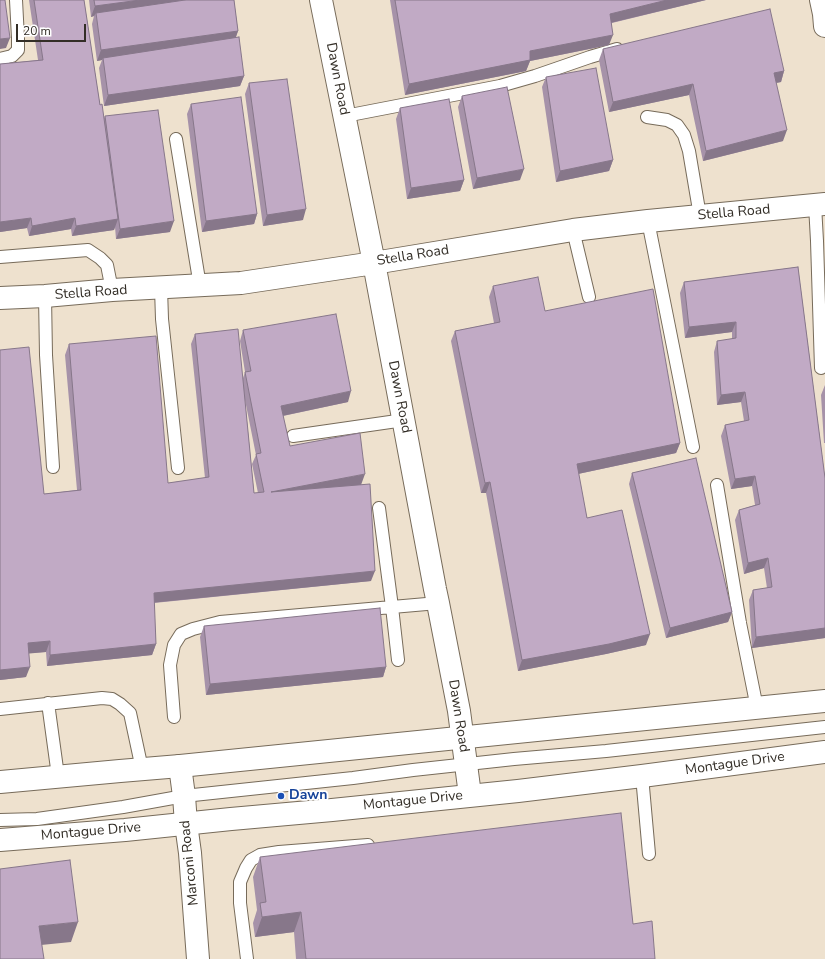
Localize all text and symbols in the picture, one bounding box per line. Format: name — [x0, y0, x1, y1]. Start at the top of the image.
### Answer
scale bar — [18, 16, 88, 42]
text: 20 m — [23, 23, 51, 39]
street label: Dawn Road — [322, 41, 352, 117]
street label: Stella Road — [697, 201, 771, 225]
street label: Stella Road — [376, 242, 450, 270]
street label: Stella Road — [54, 282, 128, 304]
street label: Dawn Road — [384, 359, 414, 435]
street label: Dawn Road — [444, 678, 472, 754]
street label: Montague Drive — [684, 749, 786, 779]
street label: Montague Drive — [362, 787, 464, 815]
place label: Dawn — [289, 788, 327, 804]
marker: Dawn — [276, 791, 286, 801]
street label: Montague Drive — [40, 819, 142, 845]
street label: Marconi Road — [177, 819, 203, 907]

